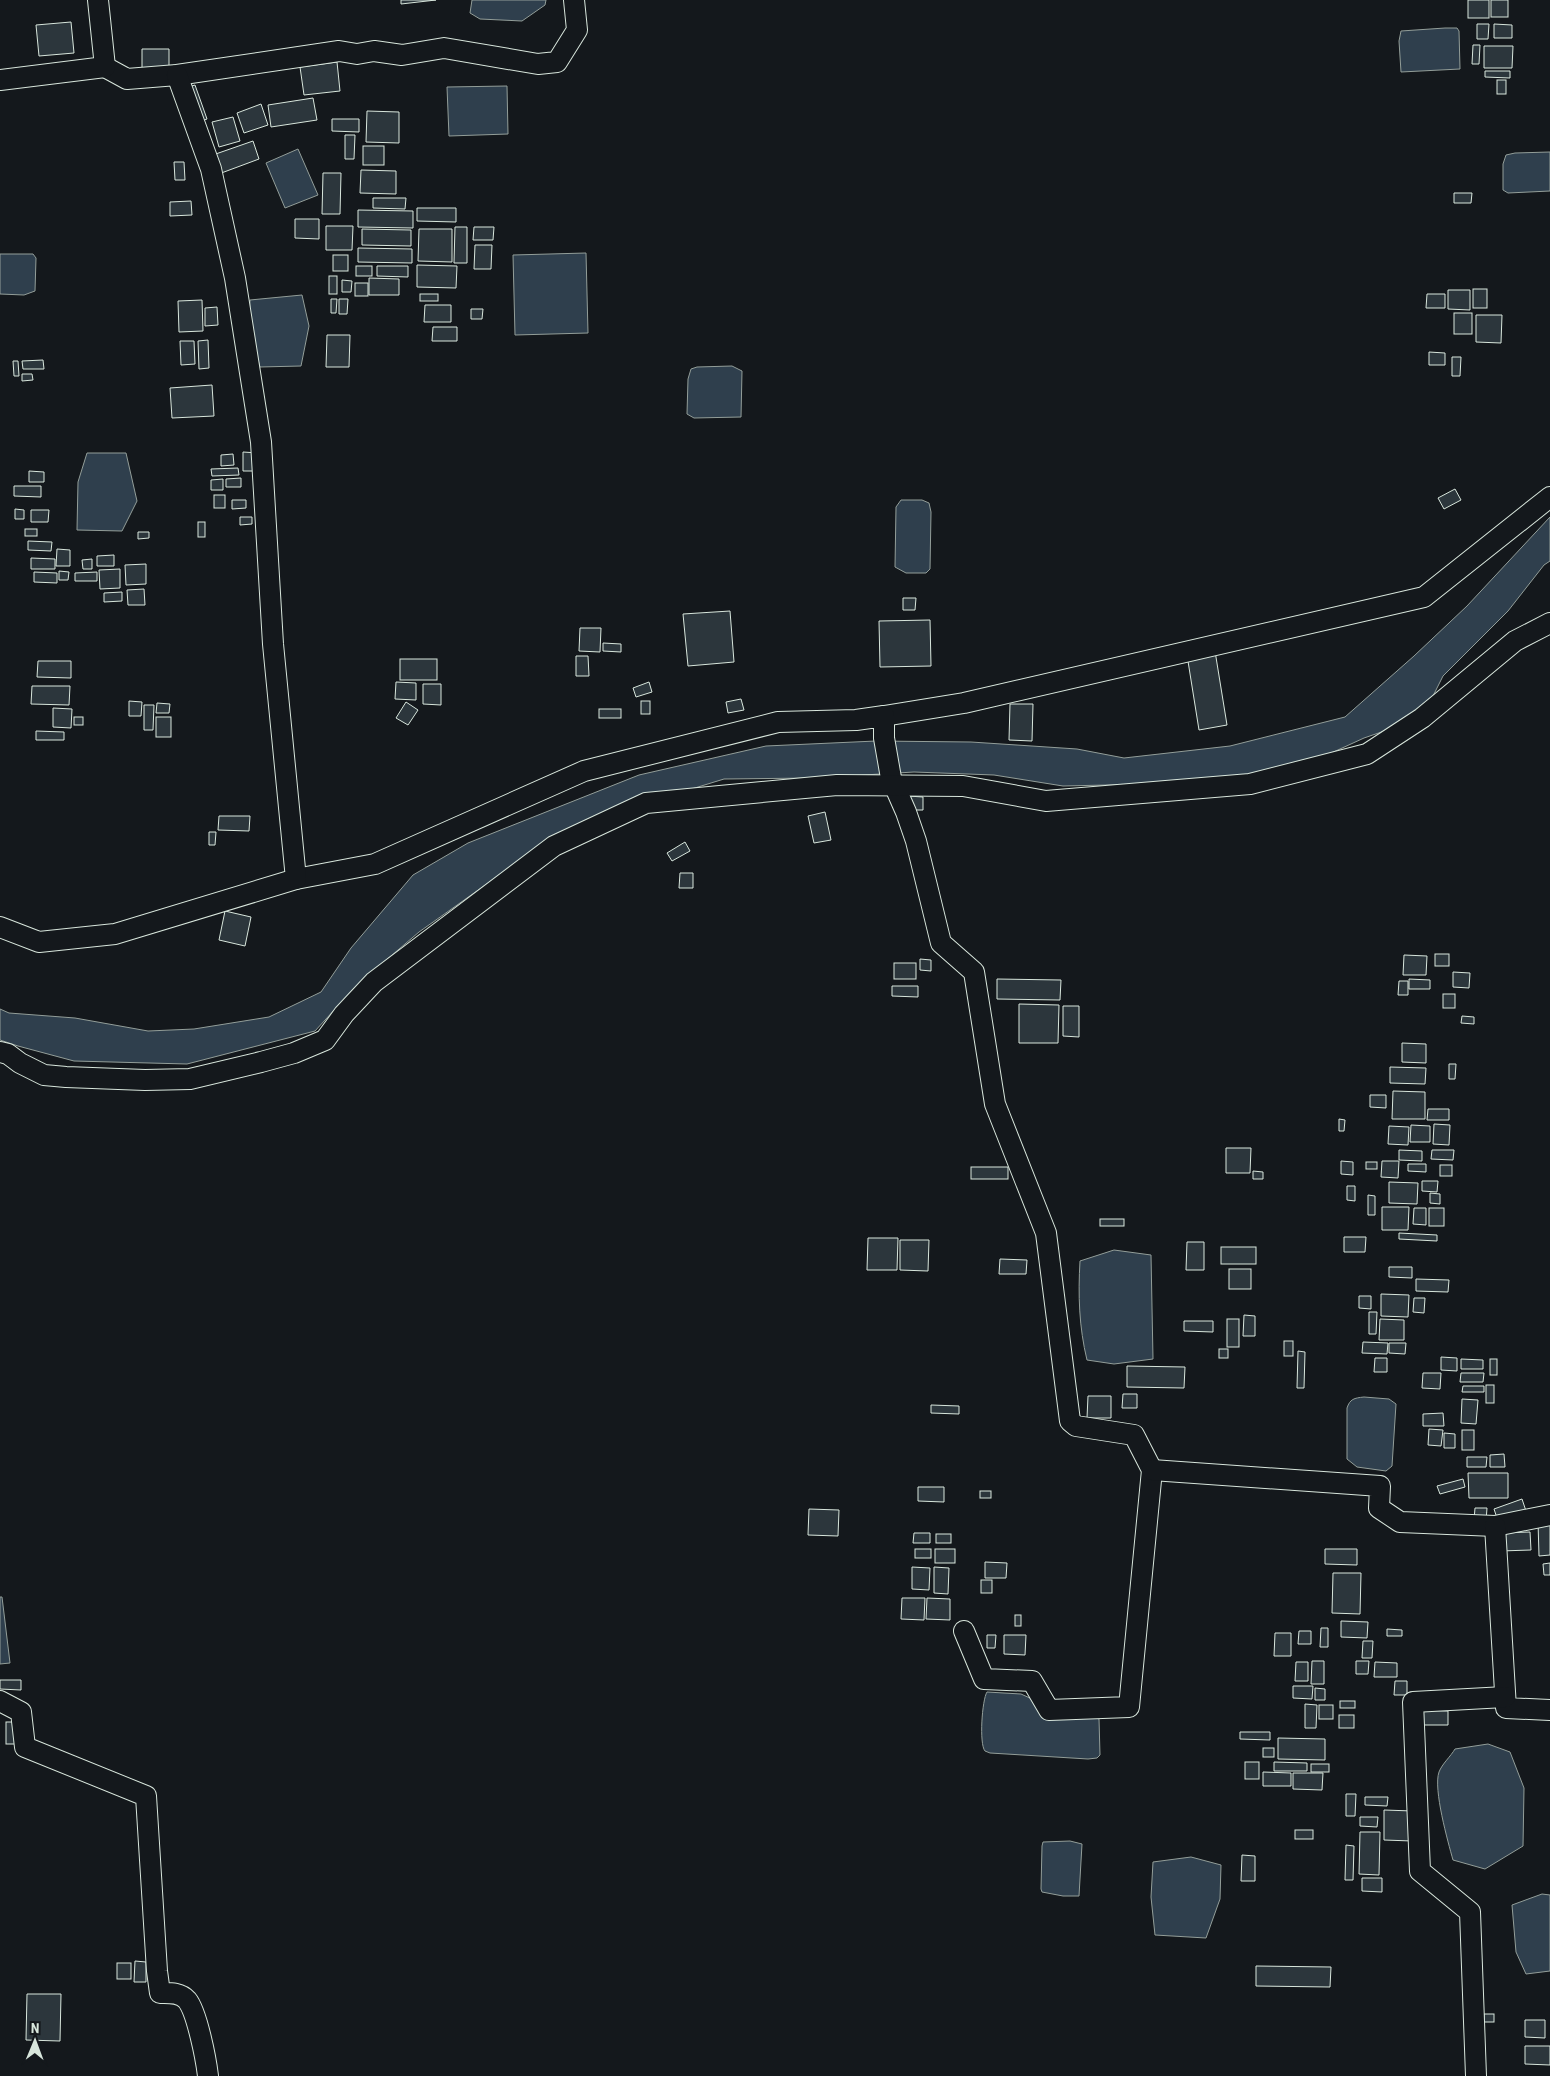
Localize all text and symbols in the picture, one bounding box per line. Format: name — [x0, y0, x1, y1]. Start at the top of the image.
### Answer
north arrow — [10, 2016, 60, 2066]
text: N — [31, 2020, 40, 2036]

